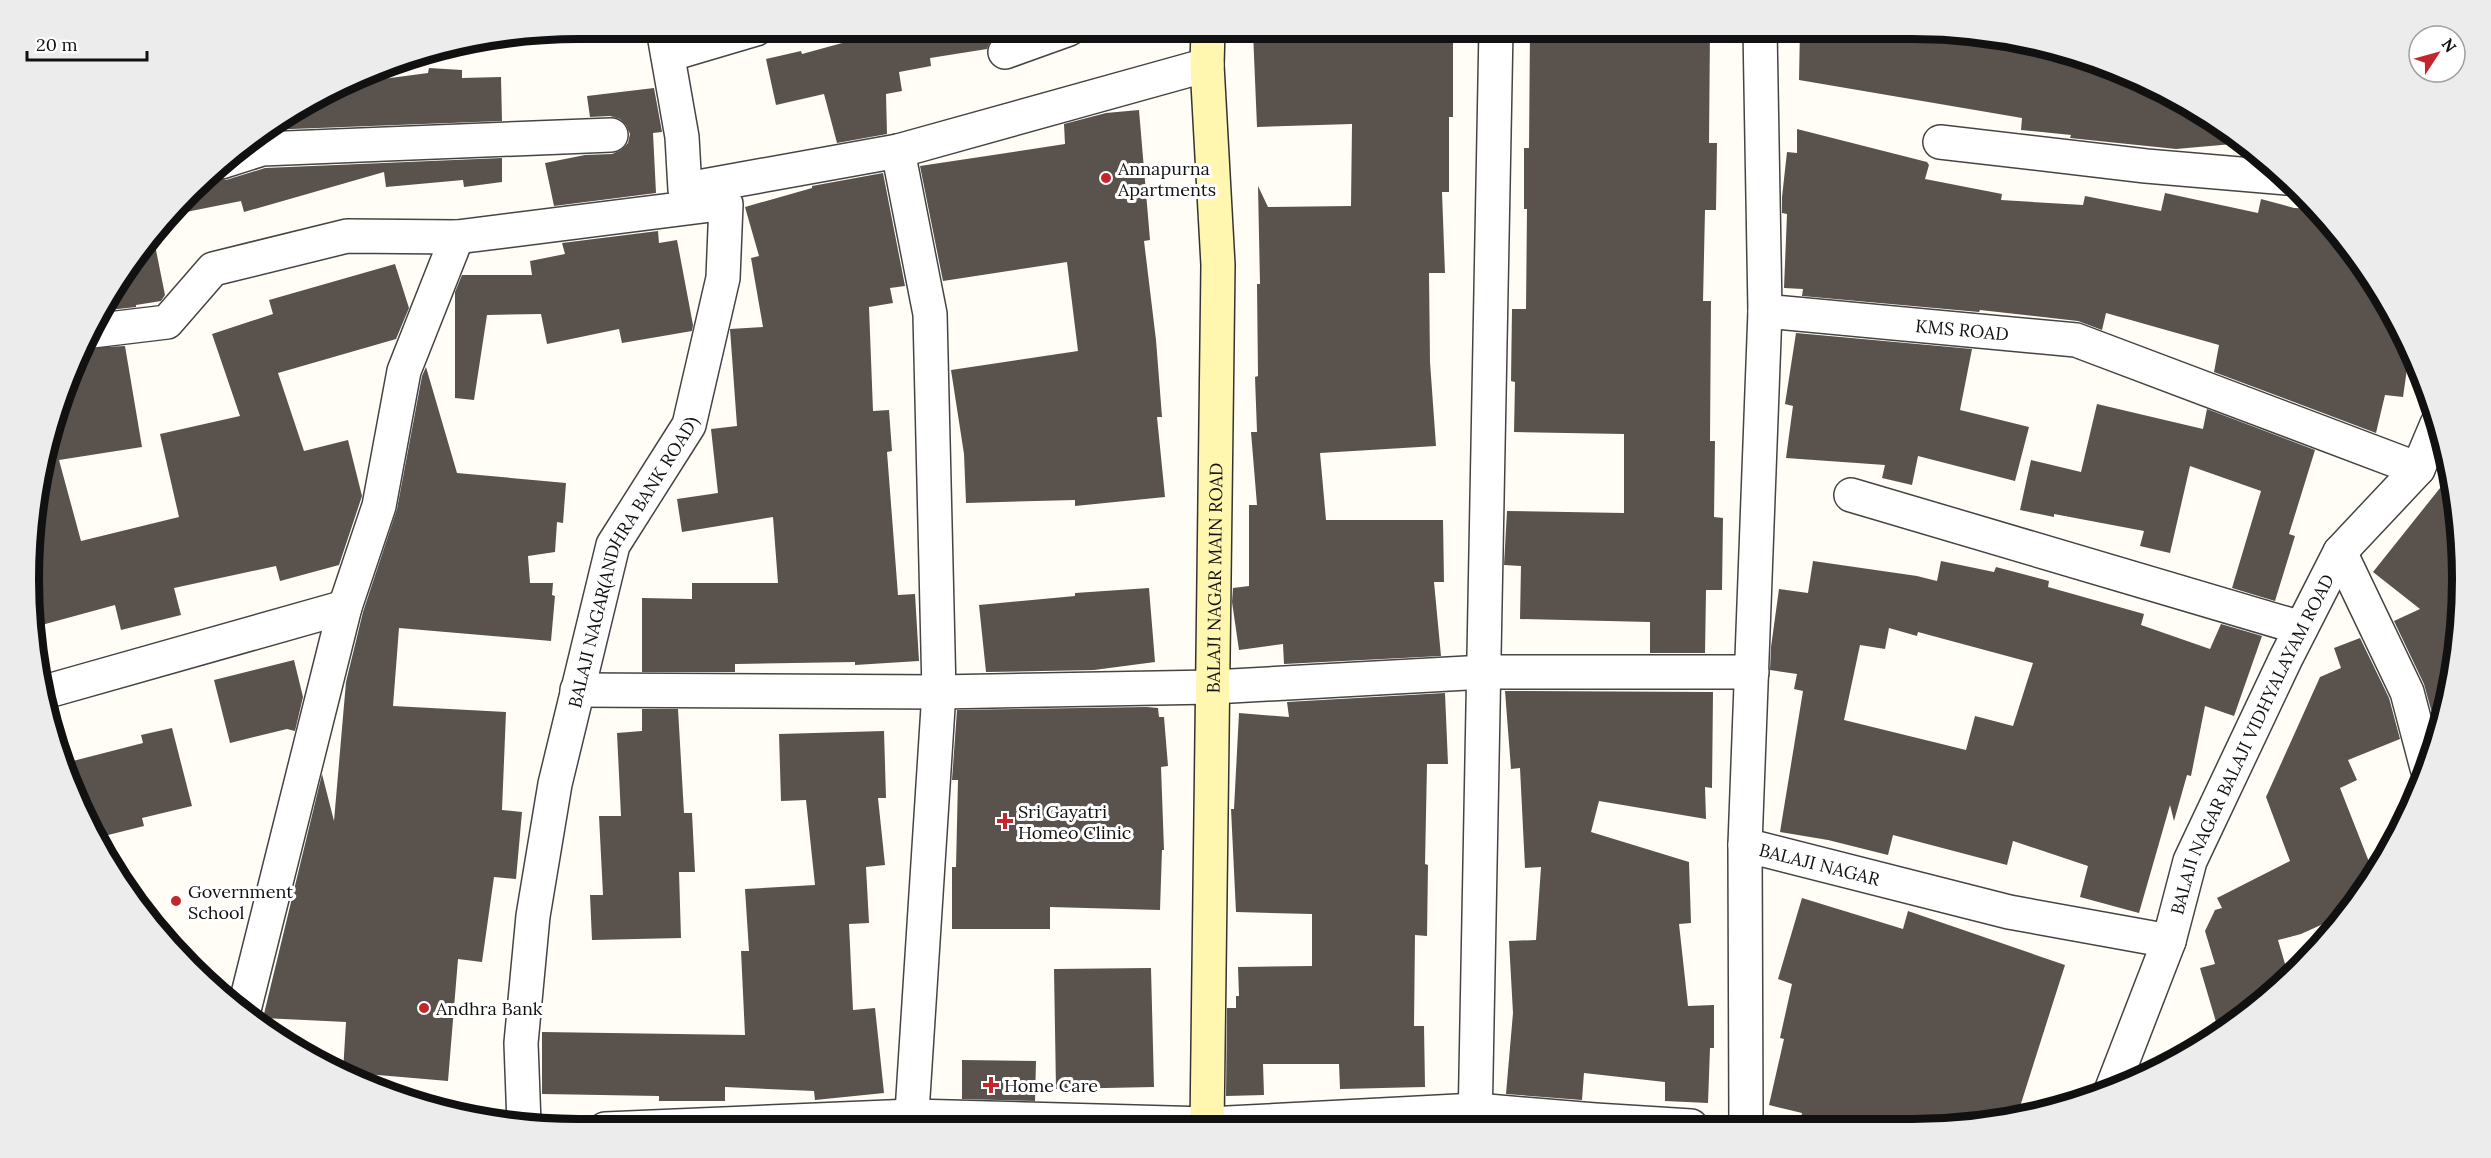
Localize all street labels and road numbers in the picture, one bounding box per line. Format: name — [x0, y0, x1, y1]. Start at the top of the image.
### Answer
street label: KMS ROAD — [1914, 314, 2010, 345]
street label: BALAJI NAGAR(ANDHRA BANK ROAD) — [562, 414, 702, 710]
street label: BALAJI NAGAR MAIN ROAD — [1201, 463, 1227, 693]
street label: BALAJI NAGAR BALAJI VIDHYALAYAM ROAD — [2165, 570, 2339, 917]
street label: BALAJI NAGAR — [1757, 838, 1883, 890]

